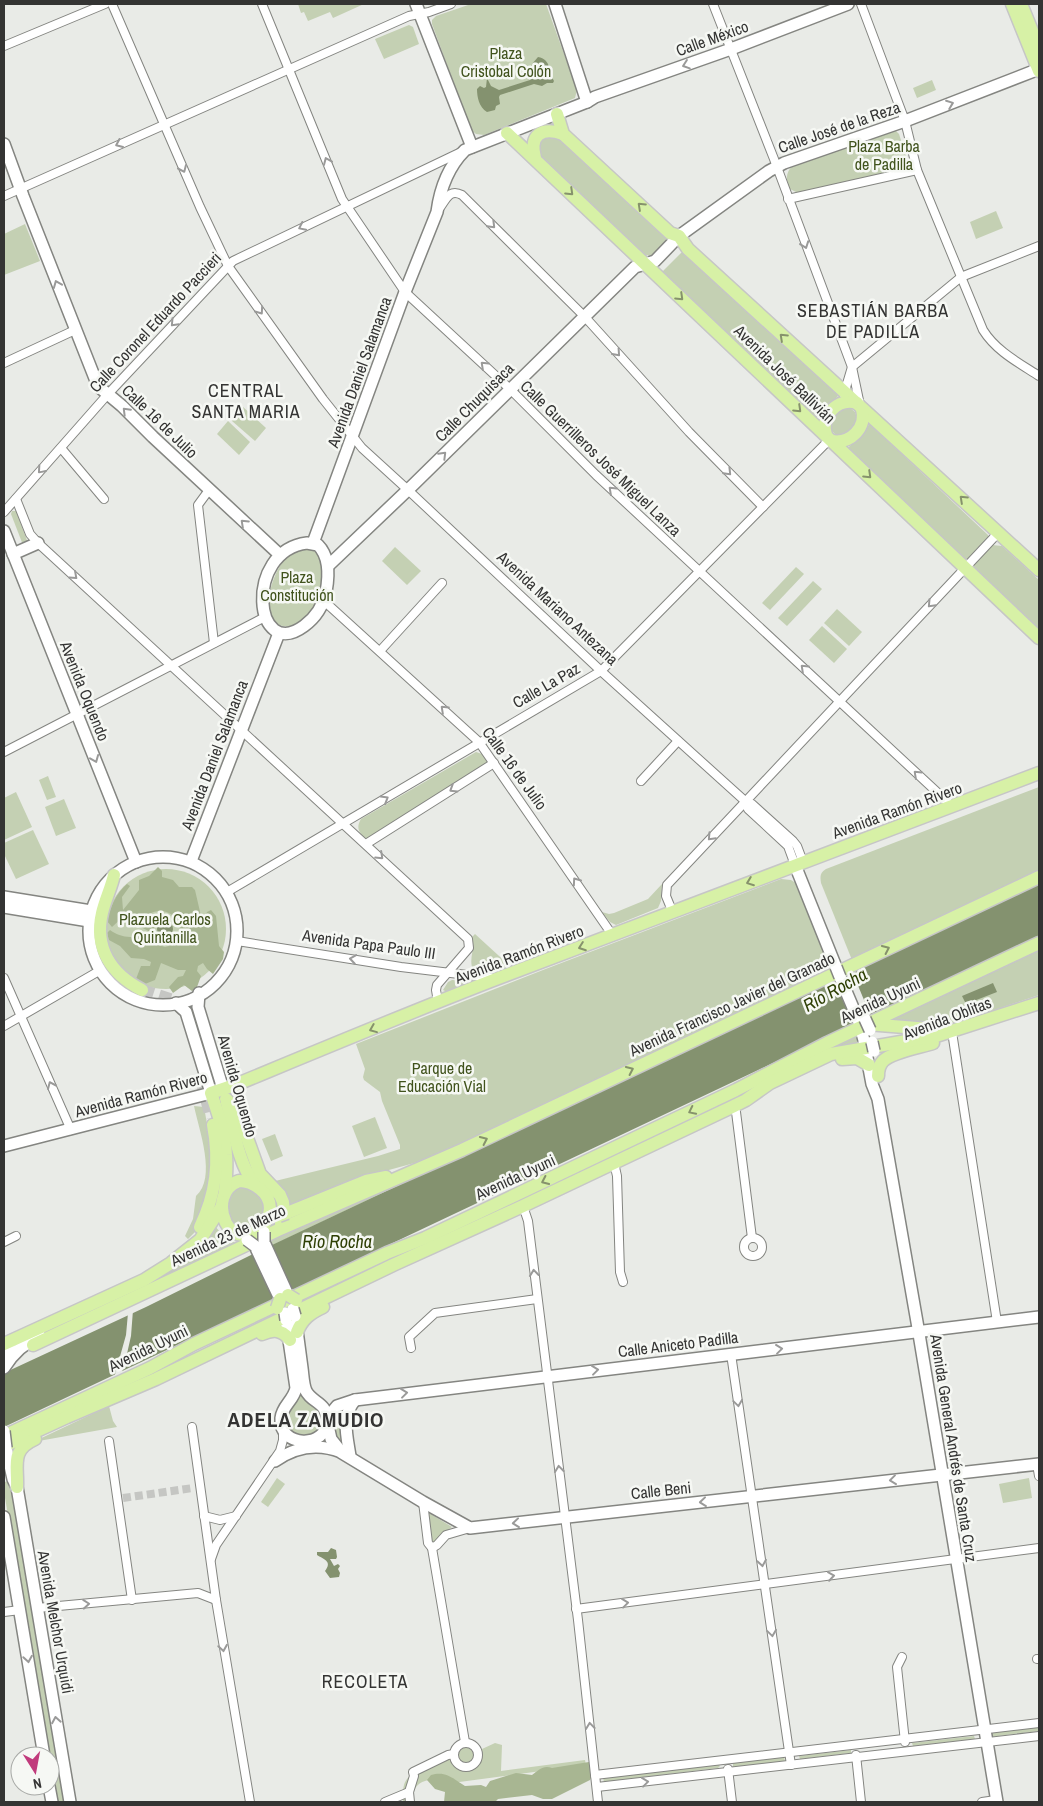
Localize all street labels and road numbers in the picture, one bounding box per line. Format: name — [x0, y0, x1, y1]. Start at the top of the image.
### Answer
street label: Calle México — [673, 15, 751, 61]
street label: Calle José de la Reza — [775, 96, 904, 158]
street label: Calle Coronel Eduardo Paccieri — [84, 247, 226, 397]
street label: Avenida Daniel Salamanca — [321, 293, 397, 451]
street label: Avenida José Ballivián — [729, 319, 841, 428]
street label: Calle Chuquisaca — [430, 357, 519, 446]
street label: Calle Guerrilleros José Miguel Lanza — [516, 375, 687, 541]
street label: Calle 16 de Julio — [117, 379, 203, 463]
street label: Avenida Mariano Antezana — [492, 545, 624, 670]
street label: Avenida Oquendo — [55, 637, 115, 744]
street label: Calle La Paz — [508, 657, 584, 713]
street label: Avenida Daniel Salamanca — [175, 676, 253, 834]
street label: Calle 16 de Julio — [477, 722, 553, 814]
street label: Avenida Ramón Rivero — [828, 776, 965, 844]
street label: Avenida Ramón Rivero — [451, 919, 586, 989]
street label: Avenida Papa Paulo III — [300, 924, 437, 964]
street label: Avenida Francisco Javier del Granado — [625, 947, 838, 1062]
street label: Avenida Uyuni — [836, 972, 924, 1029]
street label: Avenida Oblitas — [899, 991, 994, 1045]
street label: Avenida Oquendo — [213, 1031, 263, 1140]
street label: Avenida Ramón Rivero — [71, 1066, 210, 1123]
street label: Avenida Uyuni — [471, 1149, 559, 1206]
street label: Avenida 23 de Marzo — [166, 1199, 289, 1272]
street label: Avenida Uyuni — [104, 1319, 191, 1377]
street label: Calle Aniceto Padilla — [617, 1326, 740, 1362]
street label: Avenida General Andrés de Santa Cruz — [925, 1332, 983, 1564]
street label: Calle Beni — [630, 1476, 692, 1504]
street label: Avenida Melchor Urquidi — [32, 1548, 79, 1695]

